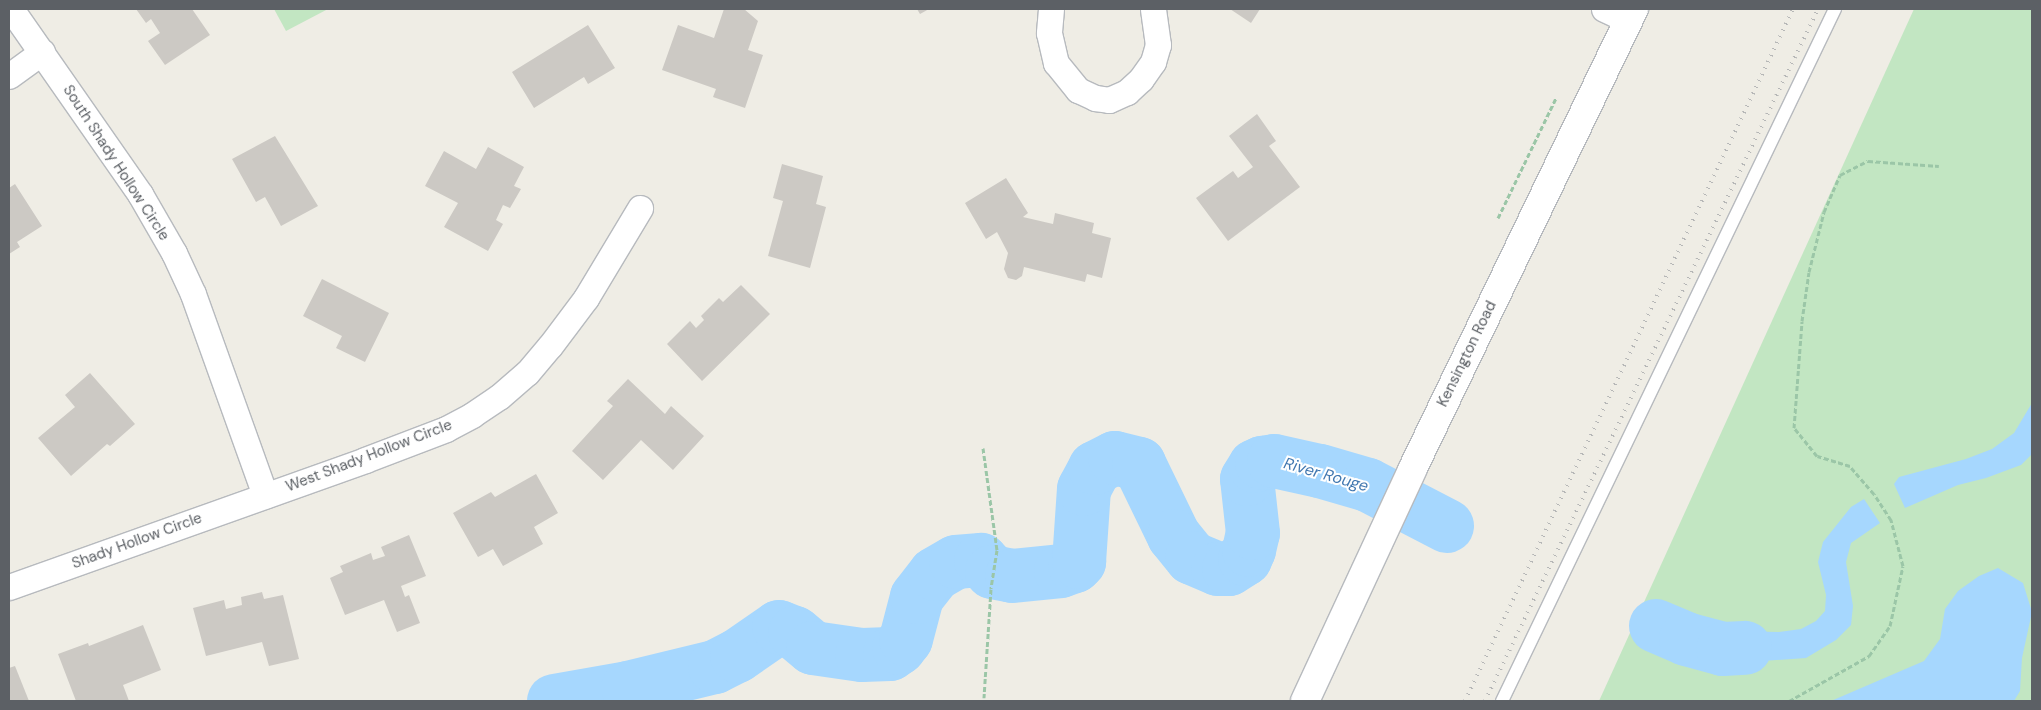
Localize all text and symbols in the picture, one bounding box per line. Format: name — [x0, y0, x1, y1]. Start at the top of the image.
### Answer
street label: South Shady Hollow Circle — [59, 82, 173, 244]
street label: Kensington Road — [1434, 298, 1500, 410]
street label: West Shady Hollow Circle — [283, 416, 455, 496]
water label: River Rouge — [1282, 454, 1370, 496]
street label: Shady Hollow Circle — [69, 509, 205, 573]

